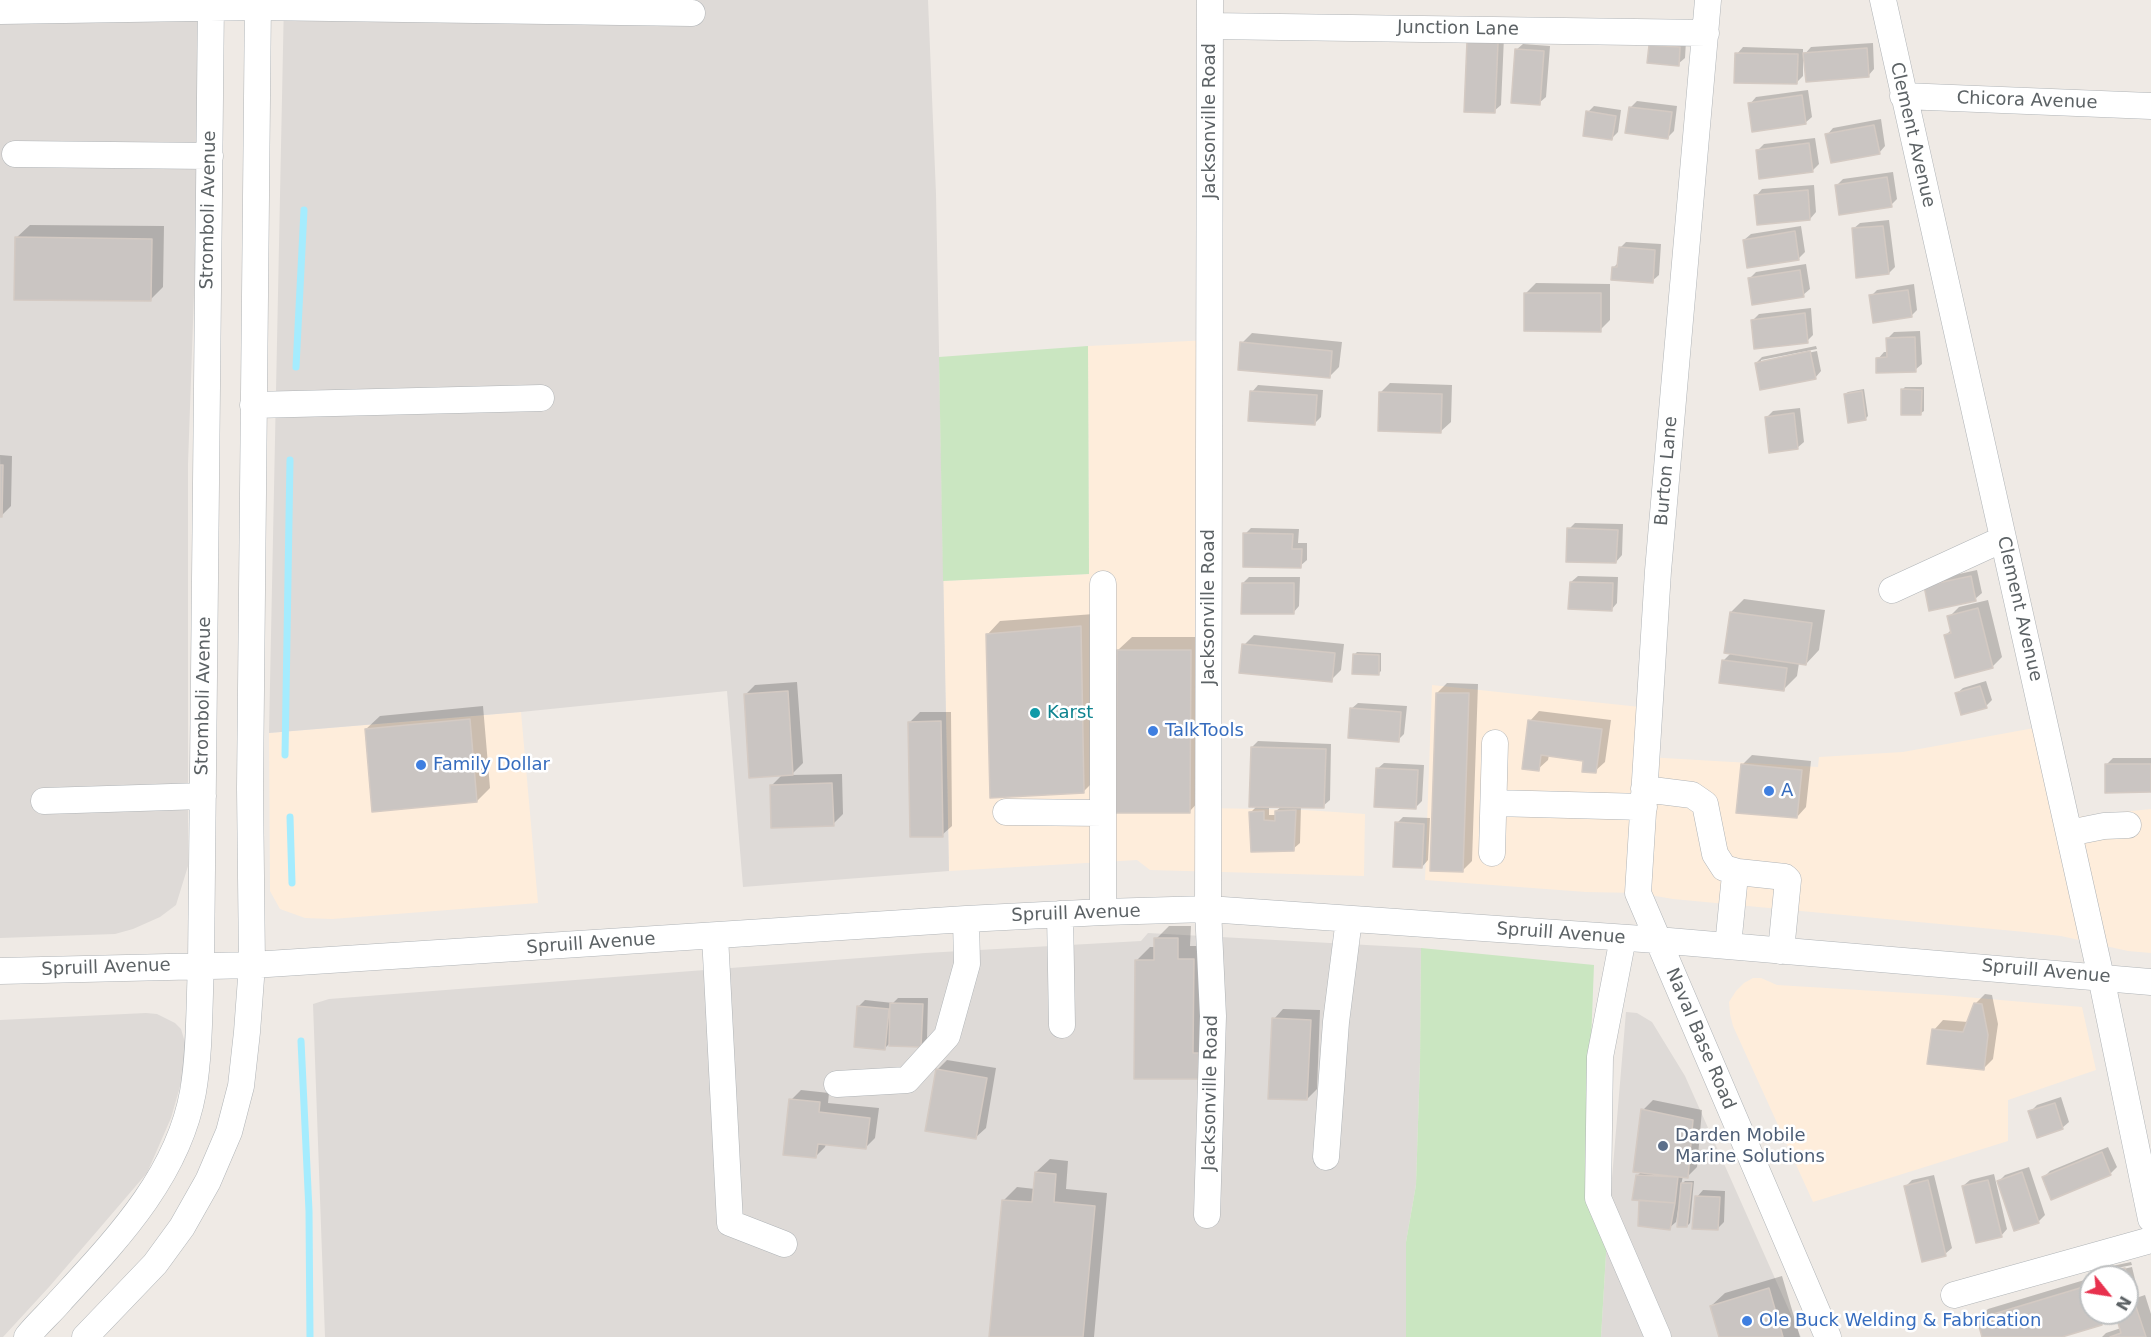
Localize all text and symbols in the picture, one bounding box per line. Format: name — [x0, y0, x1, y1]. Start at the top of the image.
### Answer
street label: Junction Lane — [1397, 17, 1519, 41]
street label: Jacksonville Road — [1199, 43, 1221, 199]
street label: Clement Avenue — [1885, 60, 1939, 210]
street label: Chicora Avenue — [1956, 88, 2098, 114]
street label: Stromboli Avenue — [197, 130, 221, 290]
street label: Burton Lane — [1651, 415, 1683, 527]
street label: Jacksonville Road — [1198, 529, 1220, 685]
street label: Clement Avenue — [1992, 534, 2046, 684]
street label: Stromboli Avenue — [192, 616, 216, 776]
place label: Karst — [1047, 702, 1093, 724]
marker: Karst — [1028, 706, 1042, 720]
place label: TalkTools — [1165, 720, 1244, 742]
marker: TalkTools — [1146, 724, 1160, 738]
place label: Family Dollar — [433, 754, 550, 776]
marker: Family Dollar — [414, 758, 428, 772]
place label: A — [1781, 780, 1793, 802]
marker: A — [1762, 784, 1776, 798]
street label: Spruill Avenue — [1011, 901, 1141, 927]
street label: Spruill Avenue — [1496, 919, 1626, 949]
street label: Spruill Avenue — [526, 929, 656, 959]
street label: Spruill Avenue — [41, 955, 171, 981]
street label: Spruill Avenue — [1981, 956, 2111, 988]
street label: Naval Base Road — [1660, 965, 1740, 1113]
street label: Jacksonville Road — [1199, 1015, 1223, 1171]
place label: Darden Mobile Marine Solutions — [1675, 1125, 1825, 1168]
marker: Darden Mobile Marine Solutions — [1656, 1139, 1670, 1153]
north arrow — [2079, 1265, 2139, 1325]
text: N — [2112, 1293, 2135, 1314]
place label: Ole Buck Welding & Fabrication — [1759, 1310, 2041, 1332]
marker: Ole Buck Welding & Fabrication — [1740, 1314, 1754, 1328]

